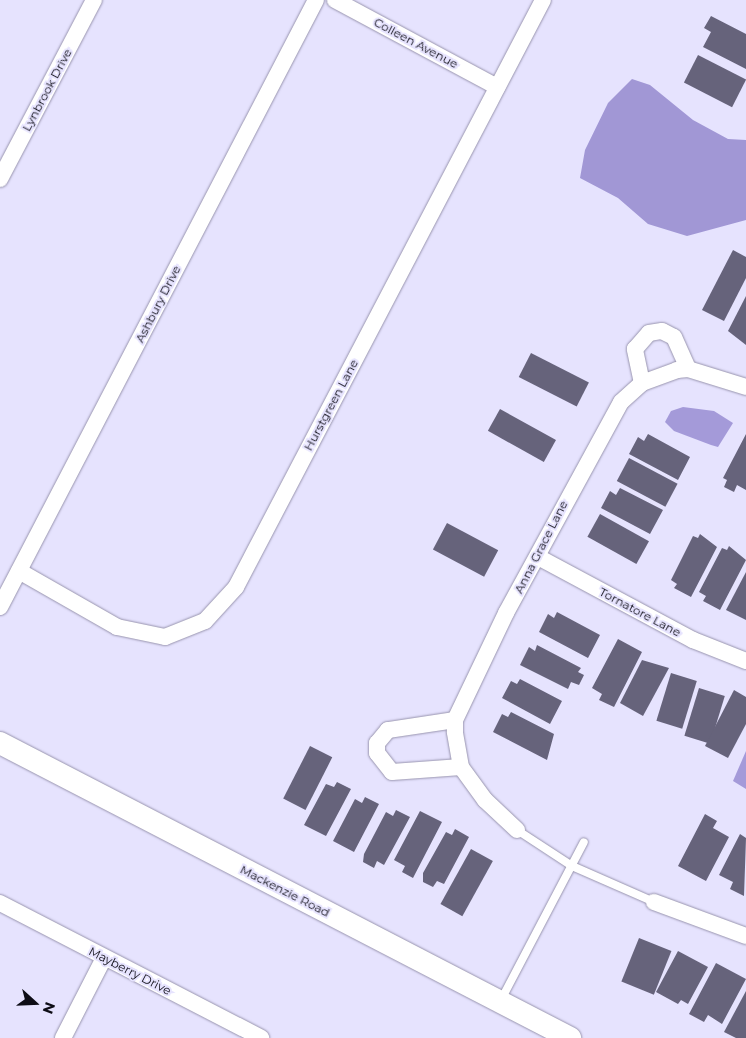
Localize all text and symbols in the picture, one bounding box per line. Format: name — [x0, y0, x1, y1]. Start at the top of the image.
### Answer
street label: Colleen Avenue — [371, 15, 461, 71]
street label: Lynbrook Drive — [19, 46, 75, 134]
street label: Ashbury Drive — [132, 263, 184, 345]
street label: Hurstgreen Lane — [301, 357, 361, 453]
street label: Anna Grace Lane — [511, 498, 571, 596]
street label: Tornatore Lane — [597, 584, 683, 640]
street label: Mackenzie Road — [238, 862, 332, 920]
street label: Mayberry Drive — [86, 944, 174, 998]
north arrow — [10, 978, 60, 1028]
text: N — [39, 1000, 59, 1017]

